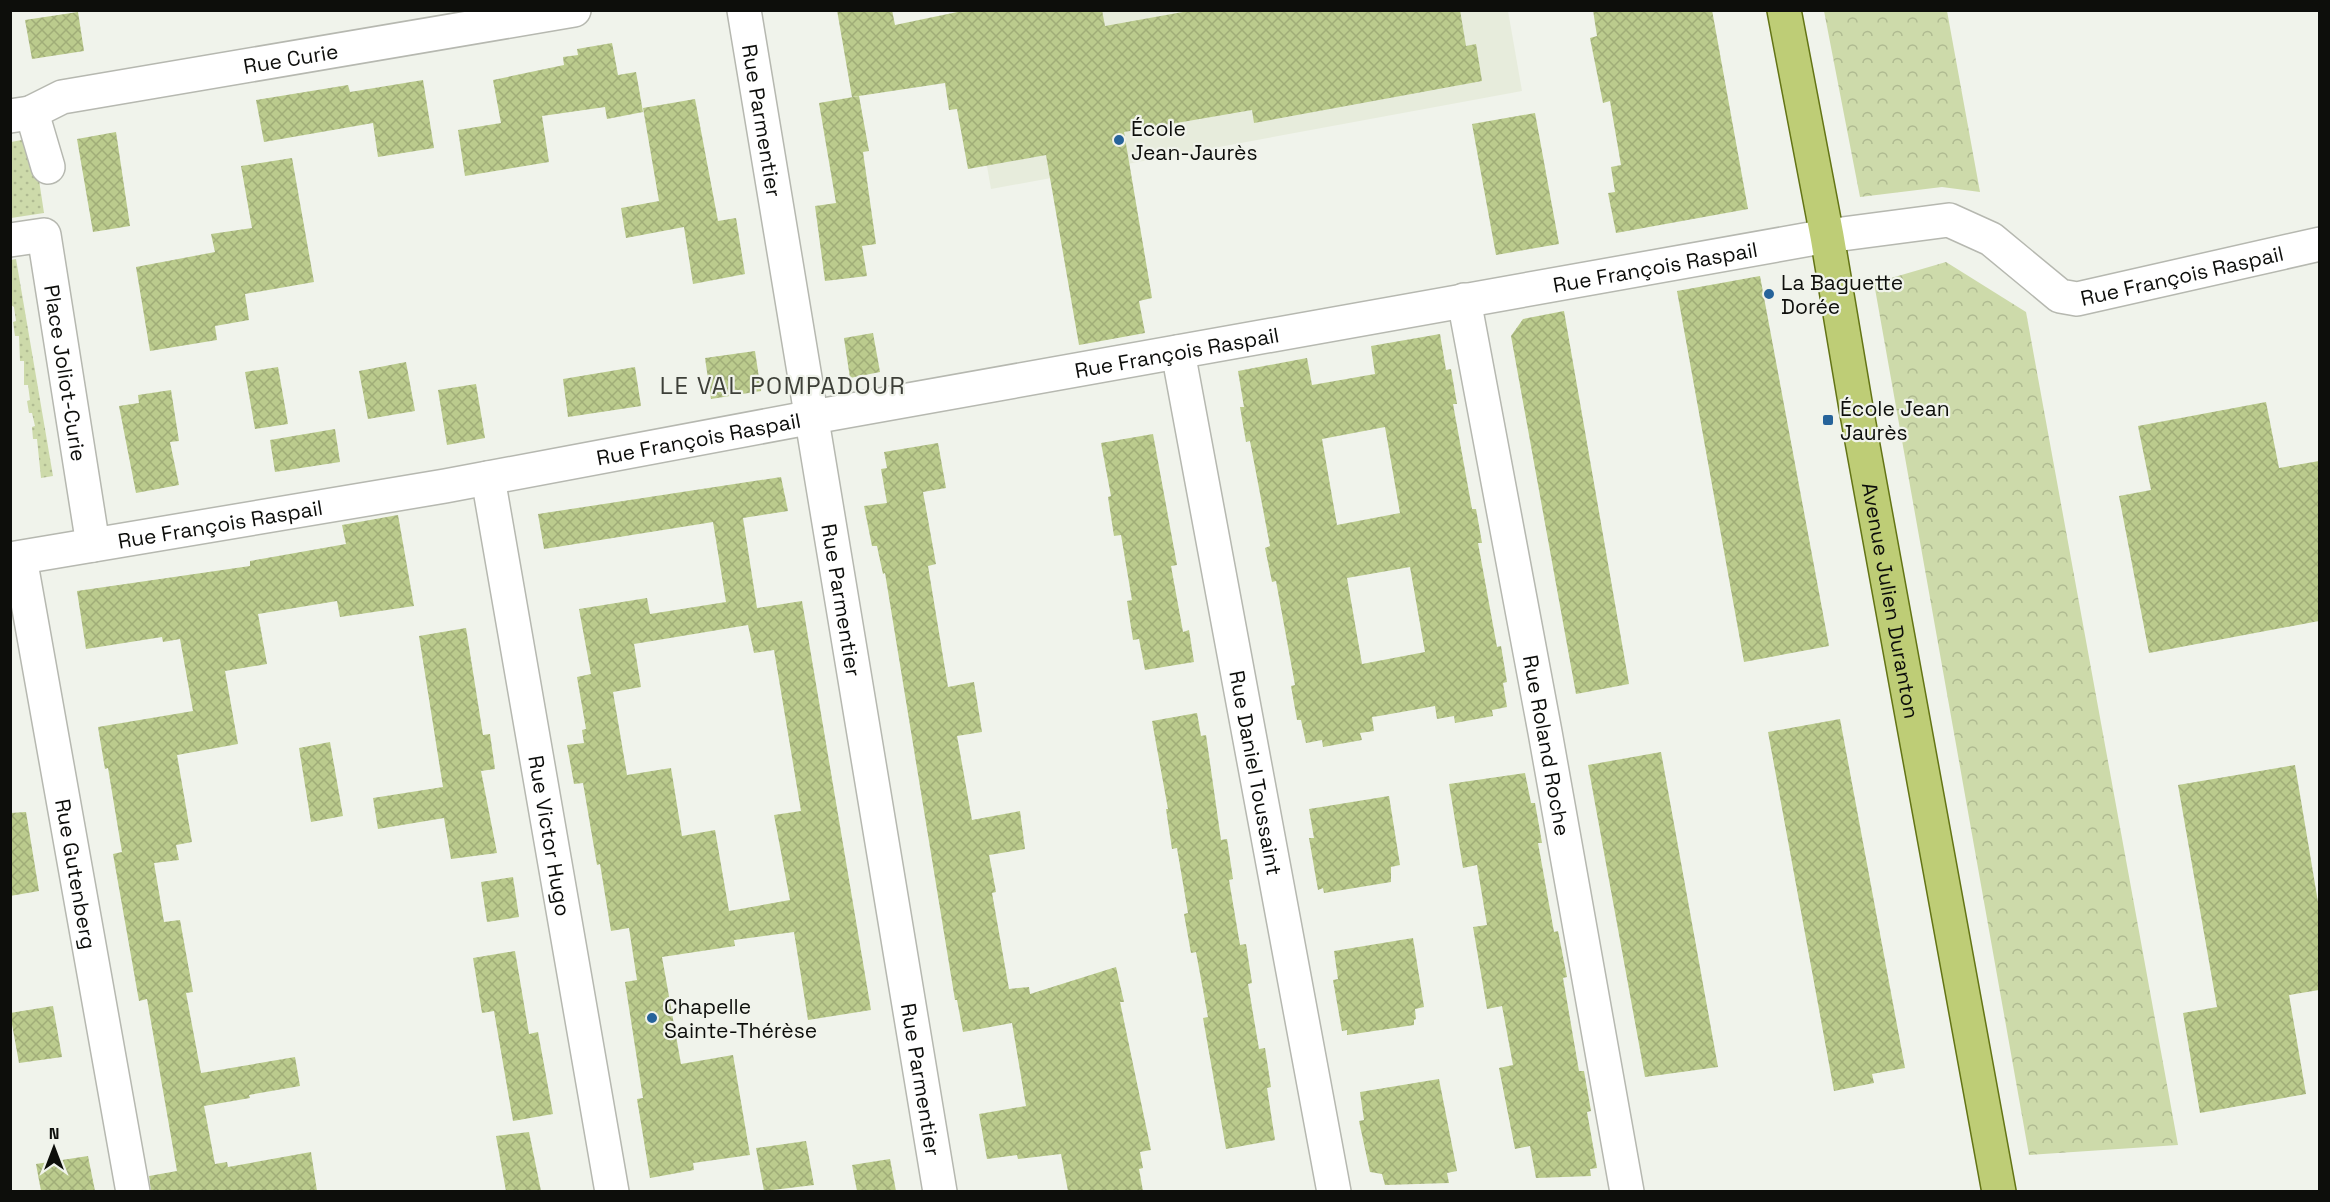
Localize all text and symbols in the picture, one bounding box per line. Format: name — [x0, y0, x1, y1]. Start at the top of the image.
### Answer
street label: Rue Curie — [241, 37, 340, 79]
street label: Rue Parmentier — [736, 42, 788, 199]
place label: École Jean-Jaurès — [1131, 115, 1258, 166]
marker: École Jean-Jaurès — [1112, 133, 1126, 147]
street label: Rue François Raspail — [1551, 235, 1760, 298]
street label: Rue François Raspail — [2078, 239, 2286, 311]
place label: La Baguette Dorée — [1781, 269, 1903, 320]
street label: Place Joliot-Curie — [39, 283, 93, 463]
marker: La Baguette Dorée — [1762, 287, 1776, 301]
street label: Rue François Raspail — [1072, 321, 1281, 384]
district label: LE VAL POMPADOUR — [660, 370, 906, 401]
place label: École Jean Jaurès — [1840, 395, 1950, 446]
street label: Rue François Raspail — [594, 406, 803, 471]
marker: École Jean Jaurès — [1821, 413, 1835, 427]
street label: Avenue Julien Duranton — [1856, 480, 1926, 721]
street label: Rue François Raspail — [116, 493, 325, 554]
street label: Rue Parmentier — [816, 521, 868, 679]
street label: Rue Roland Roche — [1517, 653, 1577, 838]
street label: Rue Daniel Toussaint — [1224, 668, 1288, 878]
street label: Rue Victor Hugo — [523, 753, 577, 918]
street label: Rue Gutenberg — [50, 797, 103, 951]
place label: Chapelle Sainte-Thérèse — [664, 993, 817, 1044]
street label: Rue Parmentier — [895, 1001, 947, 1158]
marker: Chapelle Sainte-Thérèse — [645, 1011, 659, 1025]
north arrow — [24, 1118, 84, 1178]
text: N — [49, 1123, 59, 1144]

